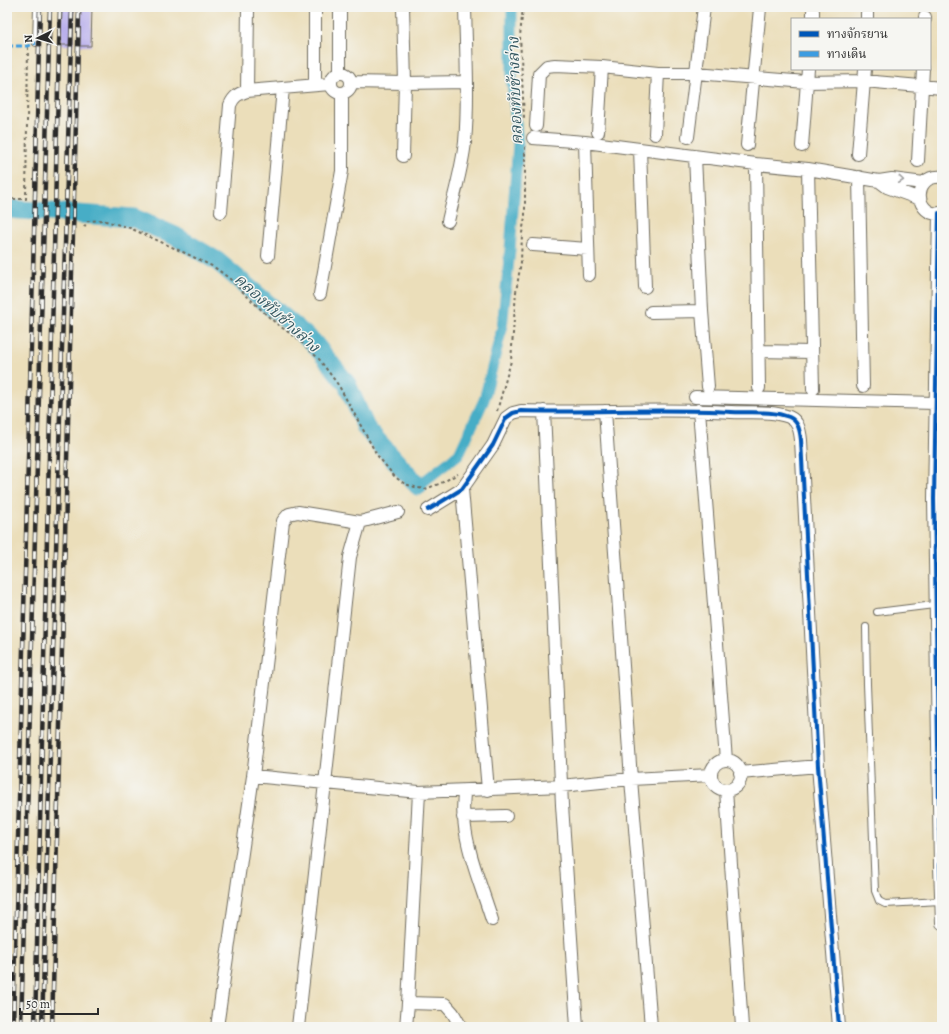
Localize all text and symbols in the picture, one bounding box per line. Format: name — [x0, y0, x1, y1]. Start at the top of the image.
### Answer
north arrow — [18, 18, 58, 58]
legend — [791, 18, 931, 70]
text: ทางจักรยาน — [827, 26, 888, 42]
text: N — [21, 34, 36, 43]
water label: คลองทับช้างล่าง — [502, 36, 528, 145]
text: ทางเดิน — [827, 46, 866, 62]
one-way arrow — [898, 175, 904, 184]
water label: คลองทับช้างล่าง — [229, 269, 325, 358]
scale bar — [20, 990, 98, 1016]
text: 50 m — [26, 996, 50, 1012]

